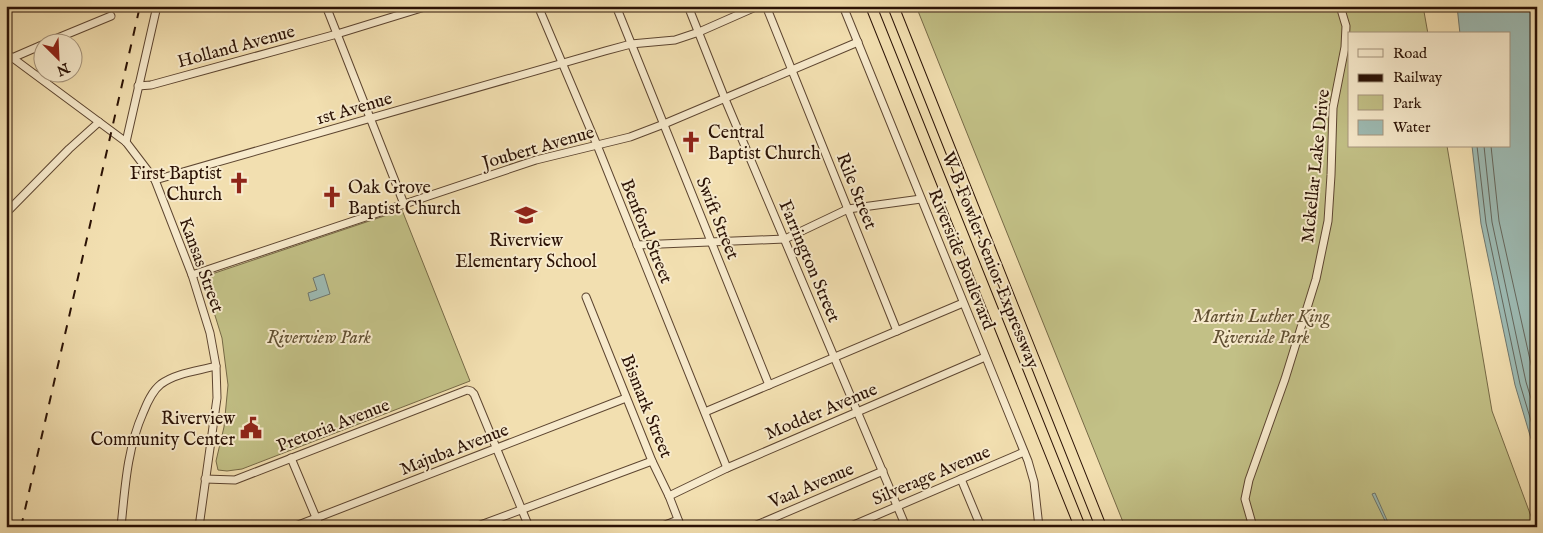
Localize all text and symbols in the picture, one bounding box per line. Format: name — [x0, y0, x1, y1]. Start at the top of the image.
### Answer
street label: Holland Avenue — [175, 21, 298, 74]
north arrow — [32, 32, 82, 82]
legend — [1348, 32, 1510, 148]
text: Road — [1393, 44, 1428, 63]
text: N — [54, 58, 73, 80]
text: Railway — [1393, 68, 1443, 87]
street label: 1st Avenue — [314, 88, 395, 131]
street label: Mckellar Lake Drive — [1297, 88, 1336, 244]
text: Park — [1393, 94, 1423, 113]
text: Water — [1393, 118, 1431, 137]
street label: Joubert Avenue — [478, 121, 597, 176]
place label: Central Baptist Church — [708, 122, 821, 166]
church icon: Central Baptist Church — [678, 129, 704, 155]
street label: W B Fowler Senior Expressway — [936, 149, 1044, 372]
street label: Rile Street — [830, 150, 881, 233]
place label: First Baptist Church — [130, 163, 222, 207]
church icon: First Baptist Church — [226, 170, 252, 196]
street label: Swift Street — [690, 174, 744, 263]
street label: Benford Street — [614, 176, 677, 287]
place label: Oak Grove Baptist Church — [348, 177, 461, 221]
church icon: Oak Grove Baptist Church — [319, 184, 345, 210]
street label: Riverside Boulevard — [922, 186, 999, 334]
street label: Farrington Street — [773, 197, 845, 326]
school or university icon: Riverview Elementary School — [513, 202, 539, 228]
street label: Kansas Street — [173, 215, 228, 316]
place label: Riverview Elementary School — [455, 230, 597, 274]
park label: Martin Luther King Riverside Park — [1192, 306, 1331, 350]
park label: Riverview Park — [267, 327, 371, 350]
street label: Bismark Street — [614, 351, 677, 462]
street label: Modder Avenue — [762, 378, 881, 446]
street label: Pretoria Avenue — [274, 394, 393, 458]
place label: Riverview Community Center — [90, 408, 236, 452]
public building icon: Riverview Community Center — [238, 415, 264, 441]
street label: Majuba Avenue — [397, 419, 512, 482]
street label: Silverage Avenue — [869, 441, 994, 512]
street label: Vaal Avenue — [765, 458, 858, 515]

